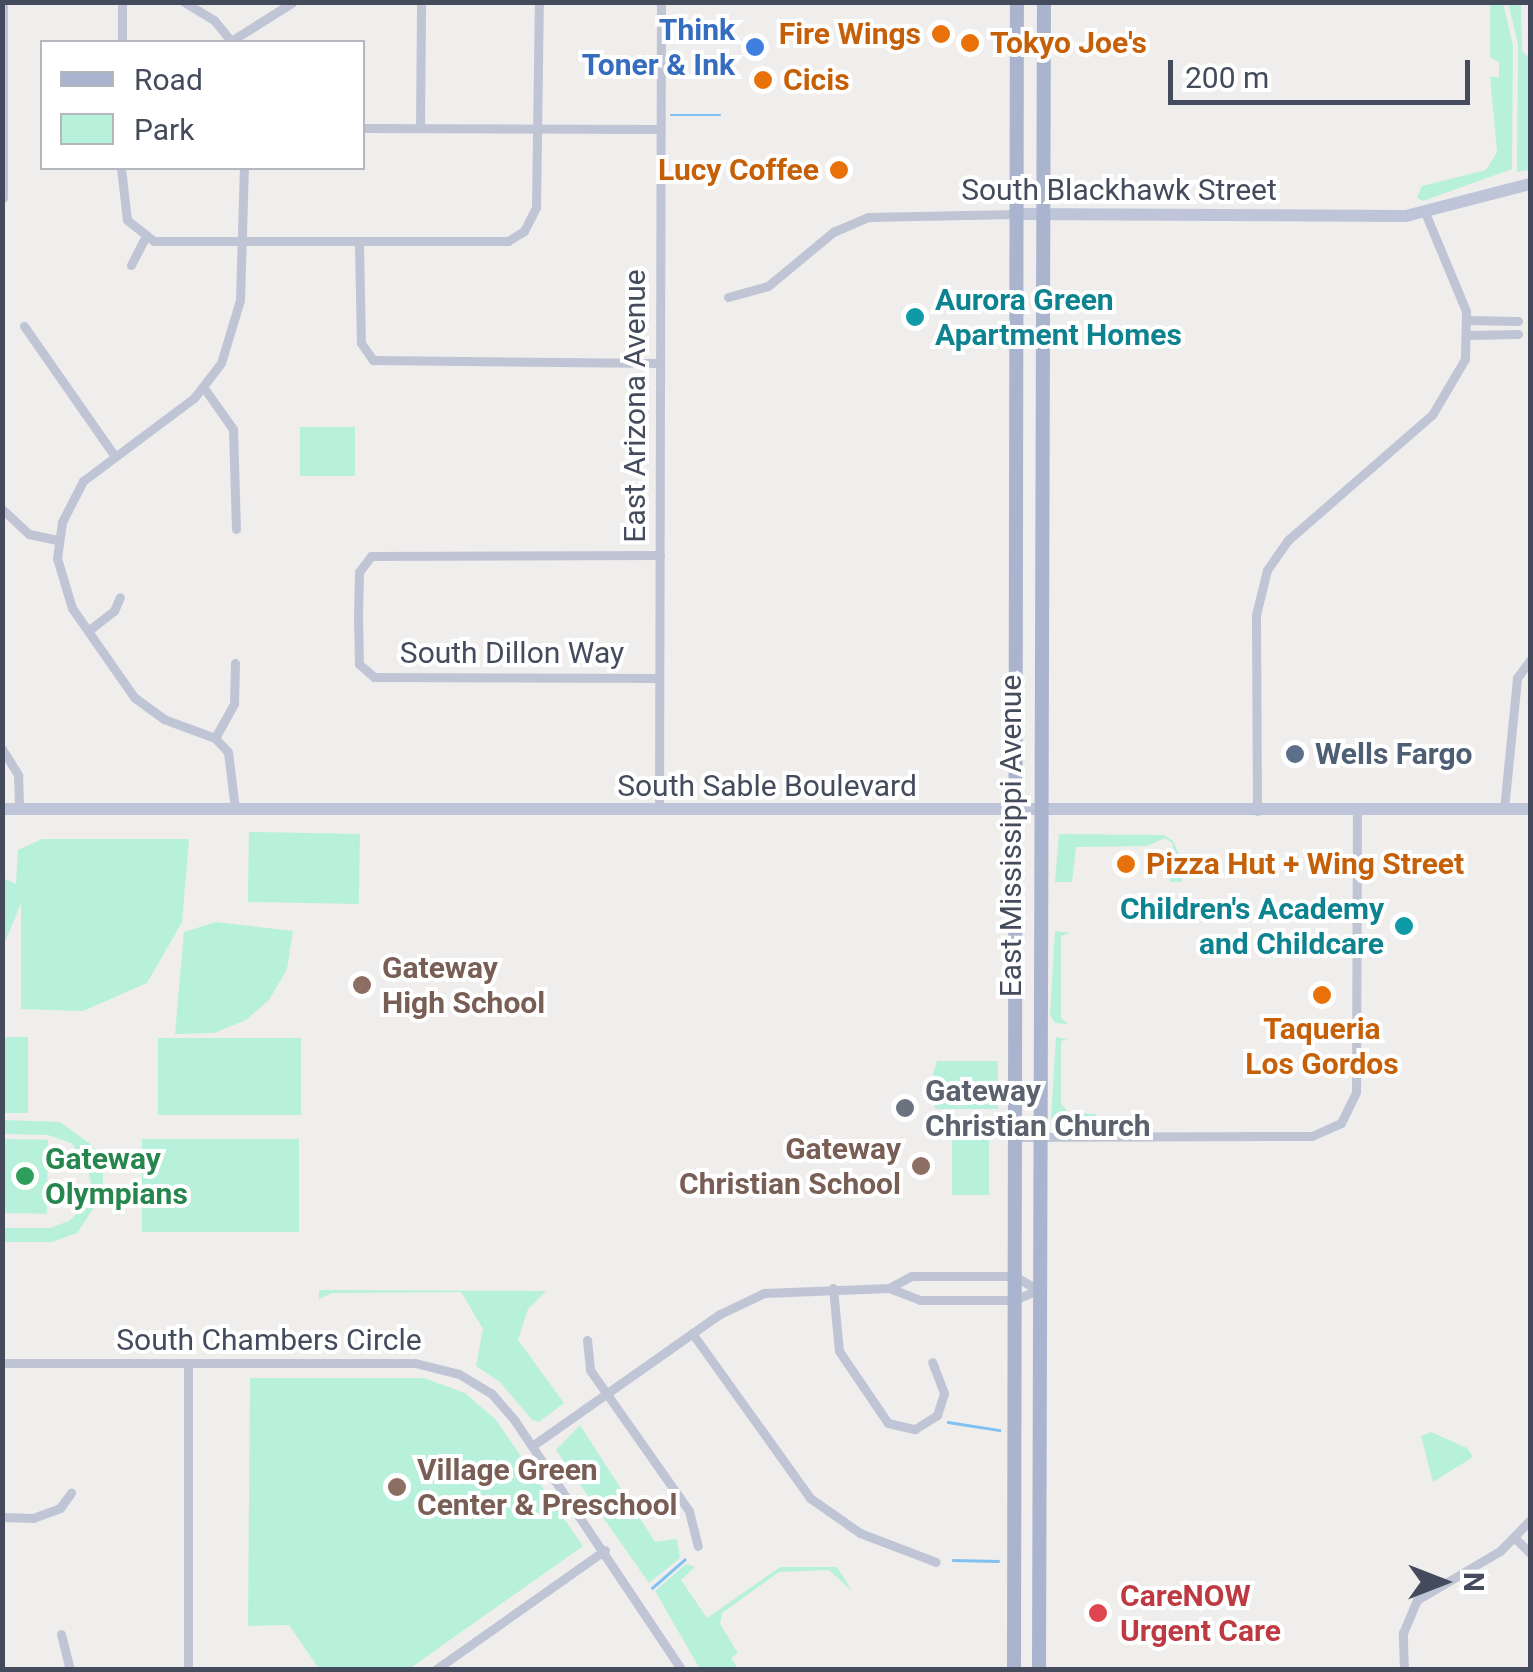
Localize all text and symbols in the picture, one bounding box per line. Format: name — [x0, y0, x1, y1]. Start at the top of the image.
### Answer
place label: Think Toner & Ink — [582, 12, 735, 82]
place label: Fire Wings — [779, 16, 921, 52]
marker: Fire Wings — [930, 23, 952, 45]
place label: Tokyo Joe's — [990, 25, 1147, 61]
marker: Tokyo Joe's — [959, 32, 981, 54]
marker: Think Toner & Ink — [744, 36, 766, 58]
legend — [40, 40, 365, 170]
scale bar — [1173, 40, 1476, 102]
text: 200 m — [1185, 60, 1269, 95]
text: Road — [134, 62, 203, 97]
place label: Cicis — [783, 62, 850, 98]
marker: Cicis — [752, 69, 774, 91]
text: Park — [134, 112, 194, 147]
place label: Lucy Coffee — [658, 152, 819, 188]
marker: Lucy Coffee — [828, 159, 850, 181]
street label: South Blackhawk Street — [961, 172, 1277, 208]
street label: East Arizona Avenue — [617, 269, 653, 543]
place label: Aurora Green Apartment Homes — [935, 282, 1182, 352]
marker: Aurora Green Apartment Homes — [904, 306, 926, 328]
street label: South Dillon Way — [400, 635, 624, 671]
street label: East Mississippi Avenue — [993, 675, 1029, 997]
place label: Wells Fargo — [1315, 736, 1473, 772]
marker: Wells Fargo — [1284, 743, 1306, 765]
street label: South Sable Boulevard — [617, 768, 917, 804]
place label: Pizza Hut + Wing Street — [1146, 846, 1464, 882]
marker: Pizza Hut + Wing Street — [1115, 853, 1137, 875]
place label: Children's Academy and Childcare — [1120, 891, 1384, 962]
marker: Children's Academy and Childcare — [1393, 915, 1415, 937]
place label: Gateway High School — [382, 950, 545, 1020]
marker: Gateway High School — [351, 974, 373, 996]
marker: Taqueria Los Gordos — [1311, 984, 1333, 1006]
place label: Taqueria Los Gordos — [1245, 1011, 1399, 1082]
place label: Gateway Christian Church — [925, 1073, 1151, 1144]
marker: Gateway Christian Church — [894, 1097, 916, 1119]
place label: Gateway Christian School — [679, 1131, 901, 1202]
place label: Gateway Olympians — [45, 1141, 188, 1212]
marker: Gateway Christian School — [910, 1155, 932, 1177]
marker: Gateway Olympians — [14, 1165, 36, 1187]
street label: South Chambers Circle — [116, 1322, 422, 1358]
place label: Village Green Center & Preschool — [417, 1452, 678, 1522]
marker: Village Green Center & Preschool — [386, 1476, 408, 1498]
north arrow — [1393, 1532, 1493, 1632]
text: N — [1457, 1572, 1490, 1592]
place label: CareNOW Urgent Care — [1120, 1578, 1281, 1648]
marker: CareNOW Urgent Care — [1085, 1600, 1111, 1626]

